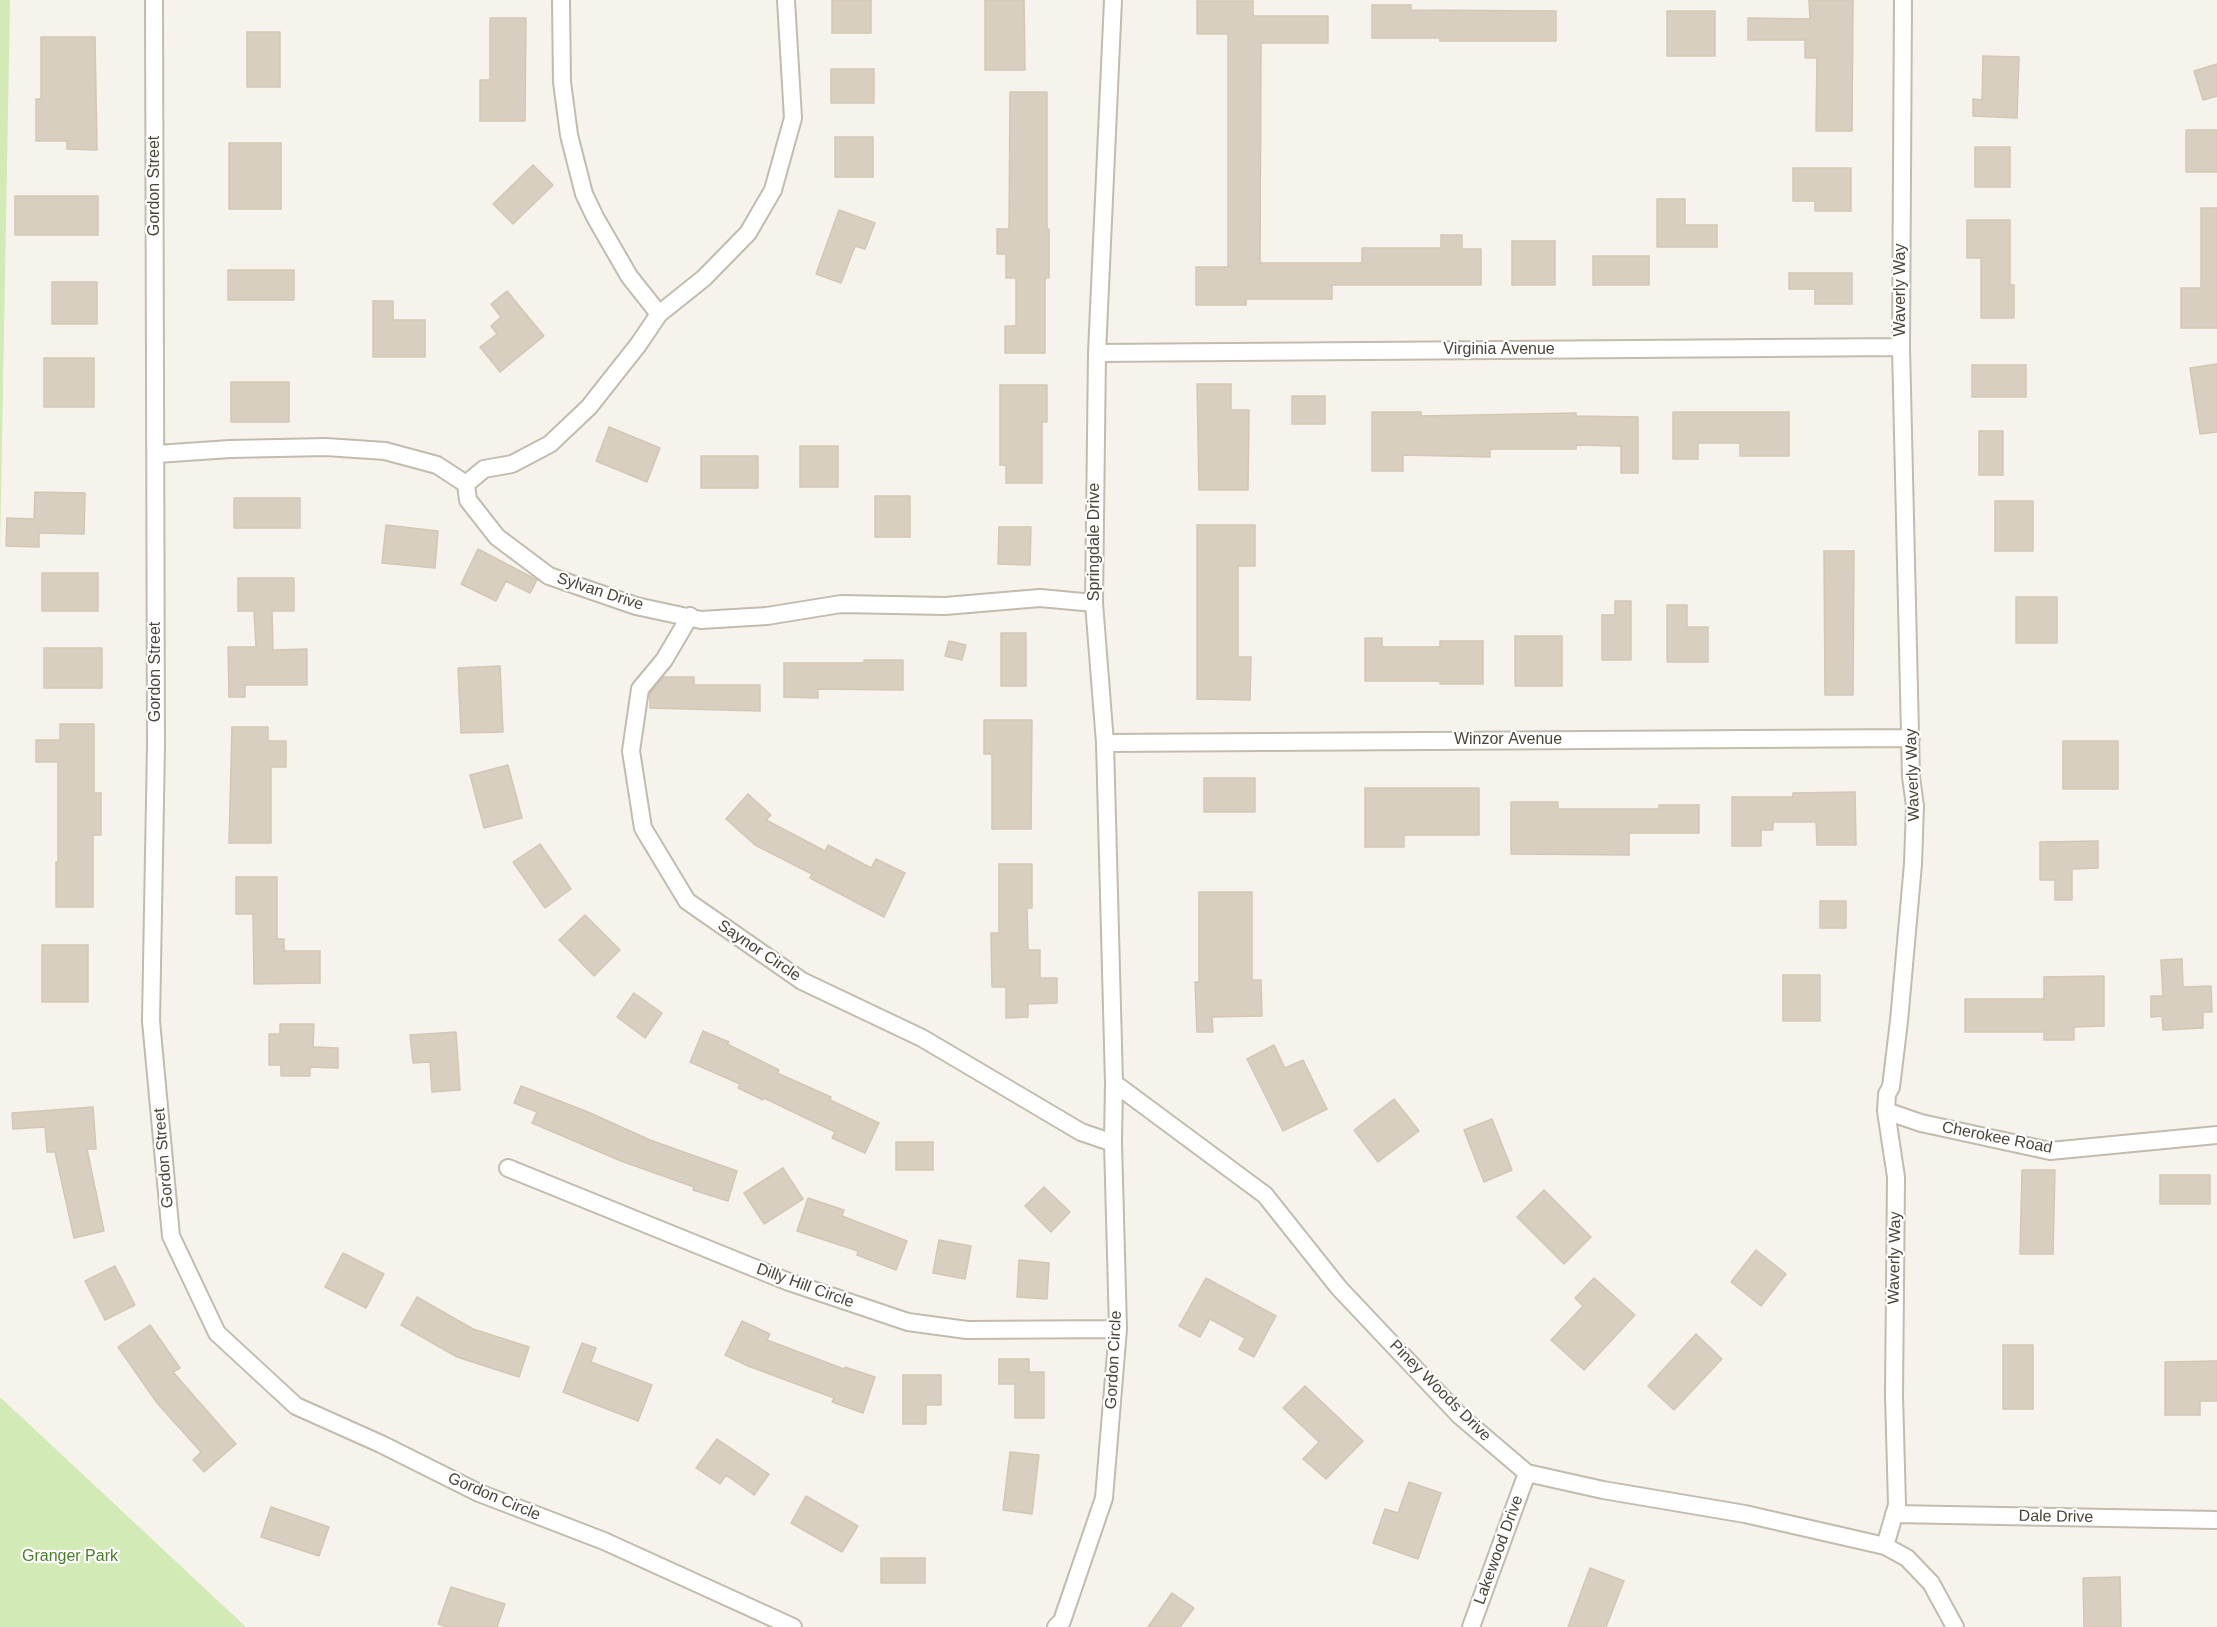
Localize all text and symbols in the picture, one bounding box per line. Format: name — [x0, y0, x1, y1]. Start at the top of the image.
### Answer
street label: Gordon Street — [145, 136, 165, 236]
street label: Waverly Way — [1891, 243, 1911, 337]
street label: Virginia Avenue — [1443, 340, 1555, 360]
street label: Springdale Drive — [1085, 483, 1105, 601]
street label: Sylvan Drive — [554, 569, 646, 615]
street label: Gordon Street — [146, 622, 166, 722]
street label: Waverly Way — [1902, 728, 1924, 822]
street label: Winzor Avenue — [1454, 730, 1562, 750]
street label: Saynor Circle — [714, 916, 804, 986]
street label: Gordon Street — [150, 1107, 178, 1209]
street label: Cherokee Road — [1940, 1118, 2054, 1158]
street label: Waverly Way — [1885, 1211, 1905, 1305]
street label: Dilly Hill Circle — [754, 1259, 856, 1313]
street label: Gordon Circle — [1102, 1310, 1126, 1410]
street label: Piney Woods Drive — [1385, 1336, 1495, 1446]
street label: Gordon Circle — [445, 1469, 543, 1525]
street label: Lakewood Drive — [1470, 1493, 1528, 1607]
street label: Dale Drive — [2018, 1507, 2094, 1527]
park label: Granger Park — [22, 1547, 118, 1567]

